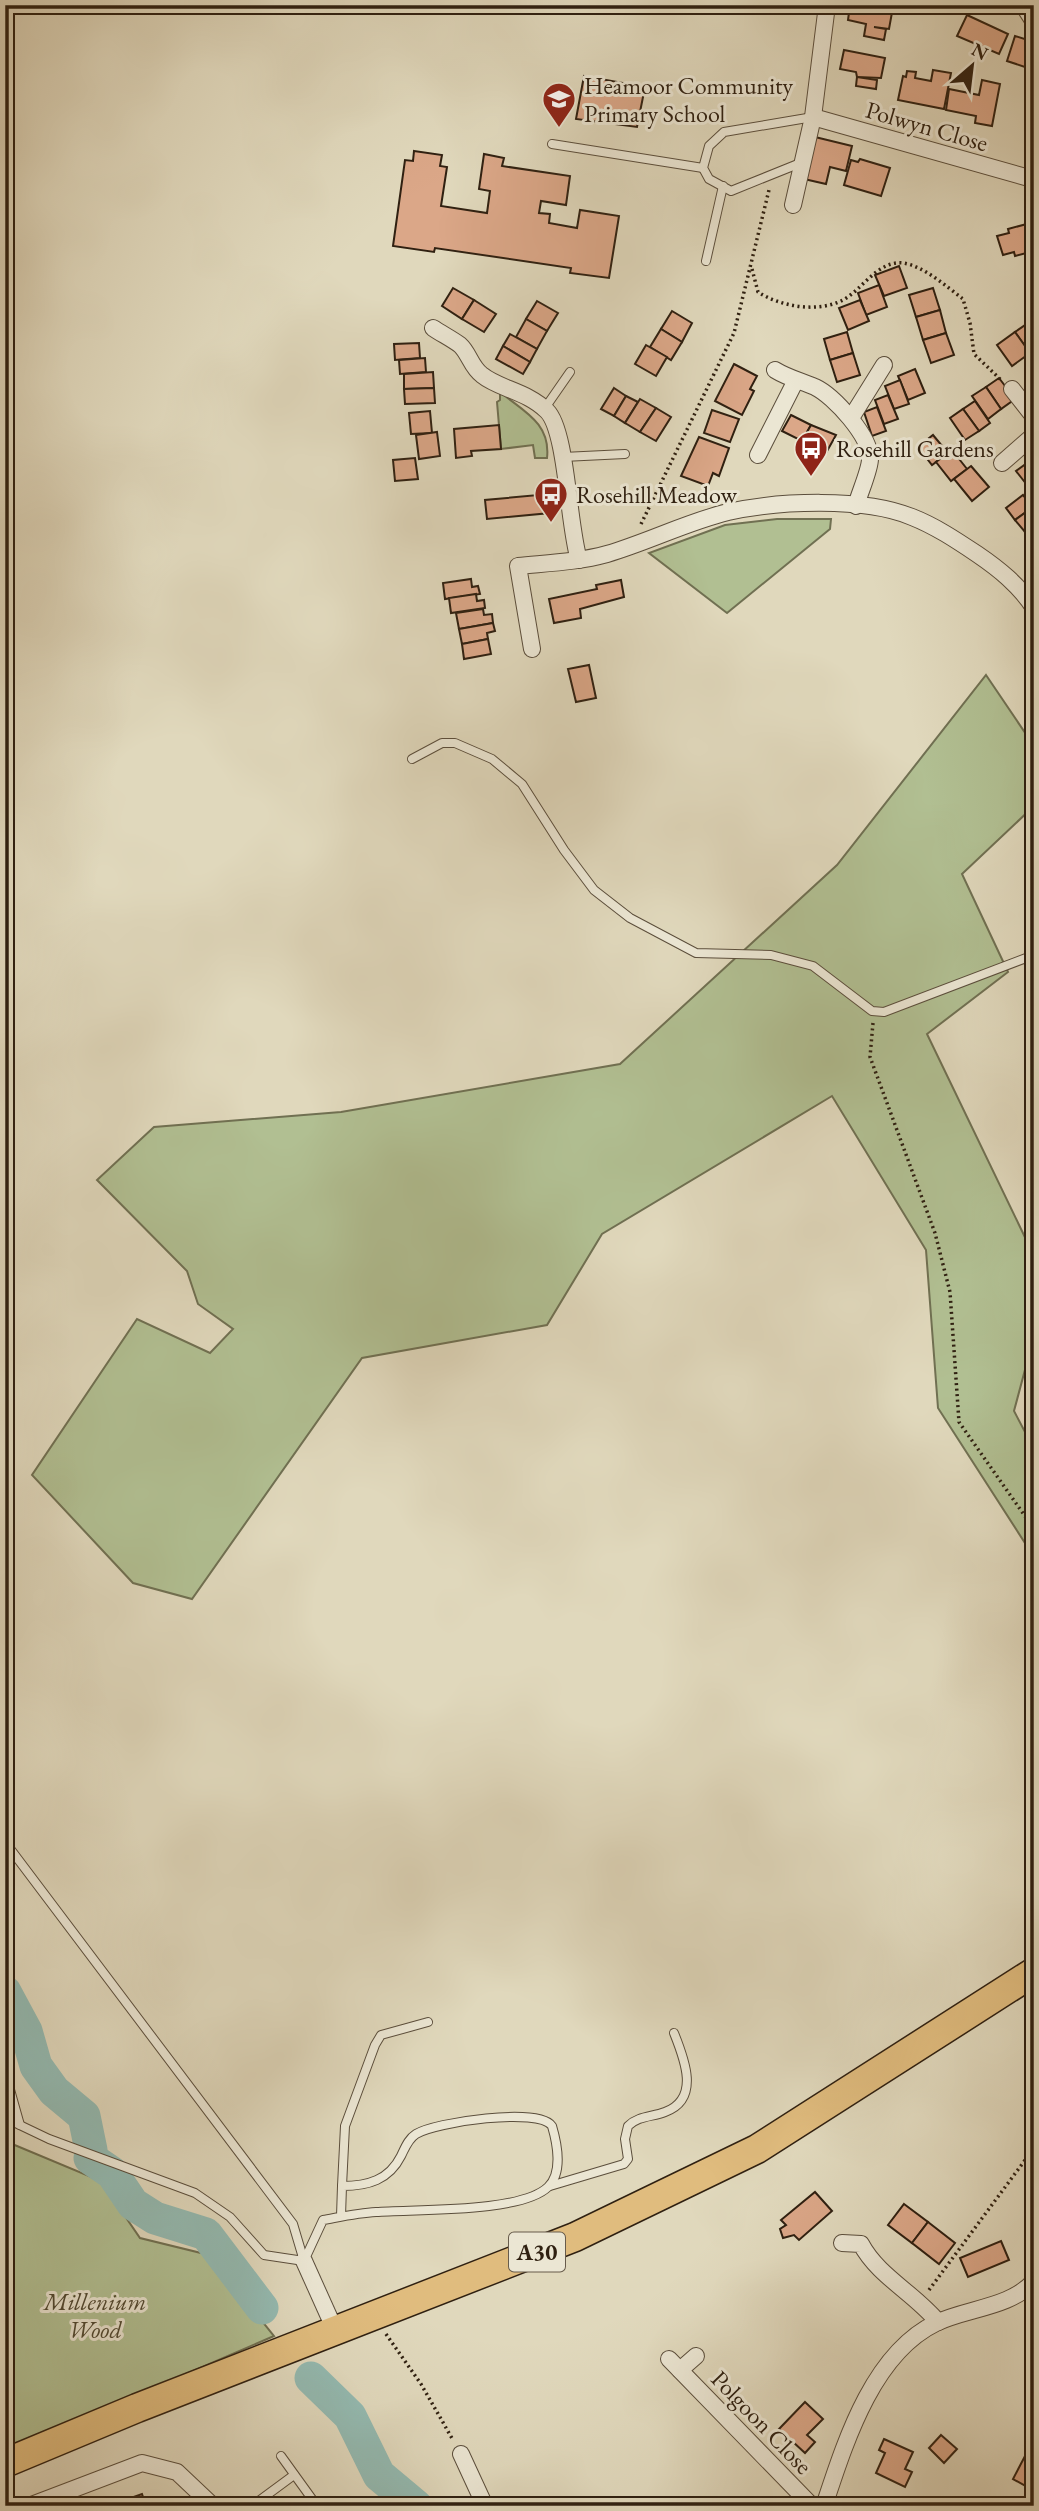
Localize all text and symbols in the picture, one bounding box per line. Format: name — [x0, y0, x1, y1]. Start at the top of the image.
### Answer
north arrow — [937, 32, 1007, 102]
text: N — [967, 37, 993, 66]
place label: Heamoor Community Primary School — [584, 70, 794, 129]
school or university icon: Heamoor Community Primary School — [540, 80, 578, 129]
street label: Polwyn Close — [862, 94, 992, 158]
bus stop icon: Rosehill Gardens — [792, 429, 830, 478]
place label: Rosehill Gardens — [836, 433, 994, 464]
bus stop icon: Rosehill Meadow — [532, 475, 570, 524]
place label: Rosehill Meadow — [576, 479, 737, 510]
road number: A30 — [509, 2232, 565, 2272]
park label: Millenium Wood — [42, 2286, 146, 2345]
street label: Polgoon Close — [705, 2363, 819, 2481]

